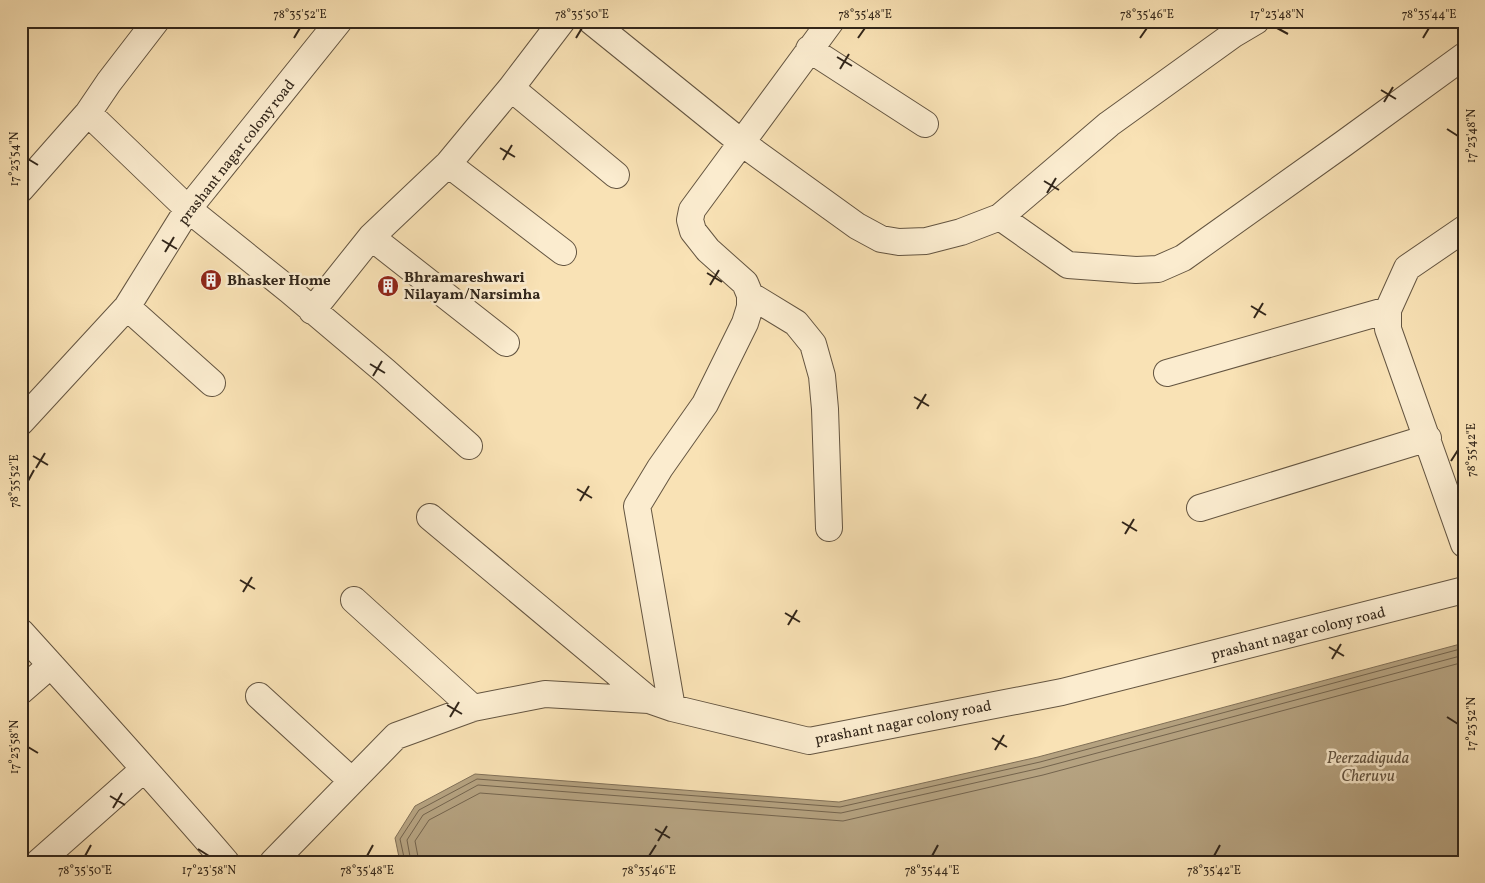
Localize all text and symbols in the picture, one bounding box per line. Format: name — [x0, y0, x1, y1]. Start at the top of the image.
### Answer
text: 78°35'52"E — [273, 7, 327, 23]
text: 78°35'50"E — [555, 7, 609, 23]
text: 78°35'48"E — [838, 7, 892, 23]
text: 78°35'46"E — [1120, 7, 1174, 23]
text: 17°23'48"N — [1250, 7, 1304, 23]
text: 78°35'44"E — [1402, 7, 1456, 23]
street label: prashant nagar colony road — [174, 76, 301, 230]
text: 17°23'48"N — [1464, 109, 1480, 163]
text: 17°23'54"N — [7, 131, 23, 187]
building icon: Bhasker Home — [199, 268, 223, 292]
place label: Bhramareshwari Nilayam/Narsimha — [404, 268, 541, 306]
place label: Bhasker Home — [227, 271, 331, 292]
building icon: Bhramareshwari Nilayam/Narsimha — [376, 274, 400, 298]
text: 78°35'42"E — [1464, 423, 1480, 477]
text: 78°35'52"E — [7, 454, 23, 508]
street label: prashant nagar colony road — [1209, 603, 1388, 666]
street label: prashant nagar colony road — [813, 696, 993, 751]
text: 17°23'52"N — [1464, 697, 1480, 751]
text: 17°23'58"N — [7, 720, 23, 774]
water label: Peerzadiguda Cheruvu — [1327, 748, 1410, 788]
text: 78°35'50"E — [58, 863, 112, 879]
text: 17°23'58"N — [182, 863, 236, 879]
text: 78°35'48"E — [340, 863, 394, 879]
text: 78°35'46"E — [622, 863, 676, 879]
text: 78°35'44"E — [905, 863, 959, 879]
text: 78°35'42"E — [1187, 863, 1241, 879]

